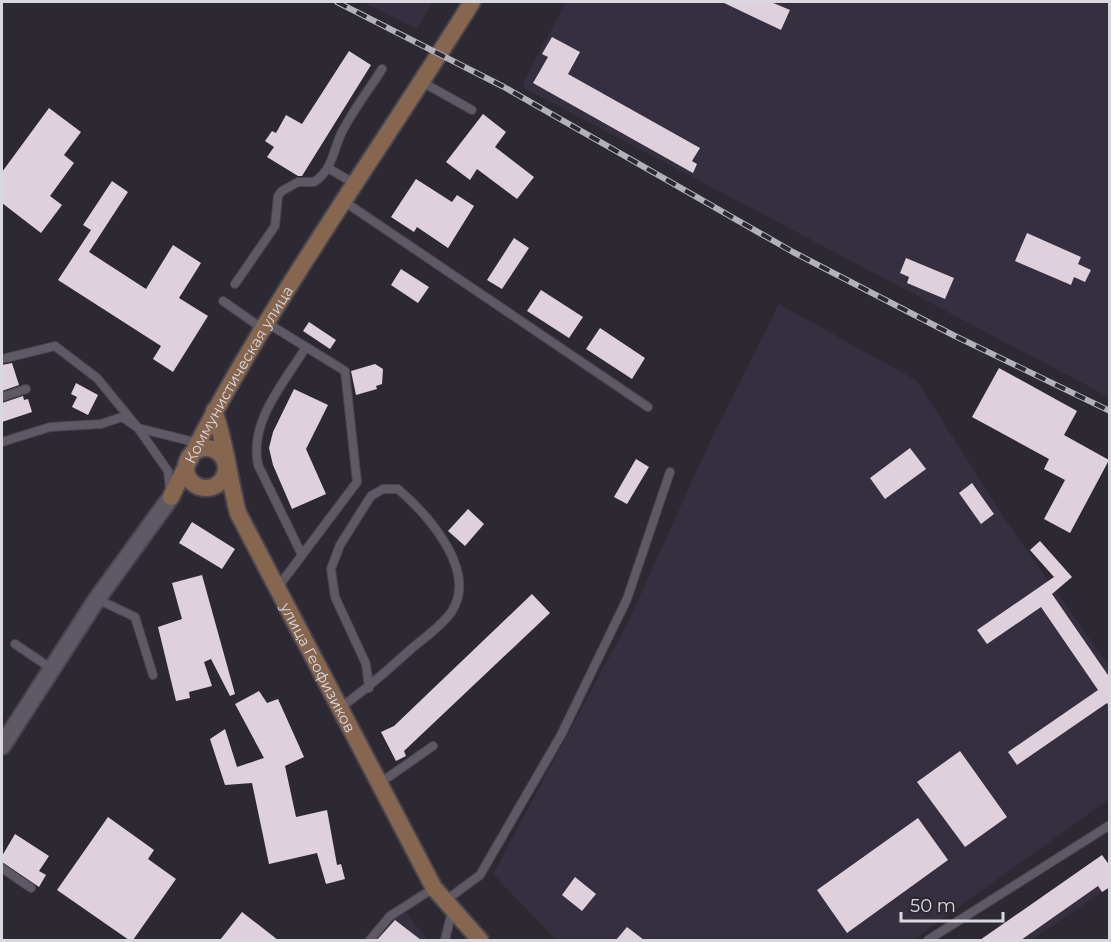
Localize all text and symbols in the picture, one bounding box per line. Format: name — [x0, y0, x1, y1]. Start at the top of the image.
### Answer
street label: Коммунистическая улица — [180, 282, 297, 466]
street label: улица Геофизиков — [276, 598, 360, 736]
scale bar — [901, 885, 1003, 923]
text: 50 m — [910, 895, 956, 917]

